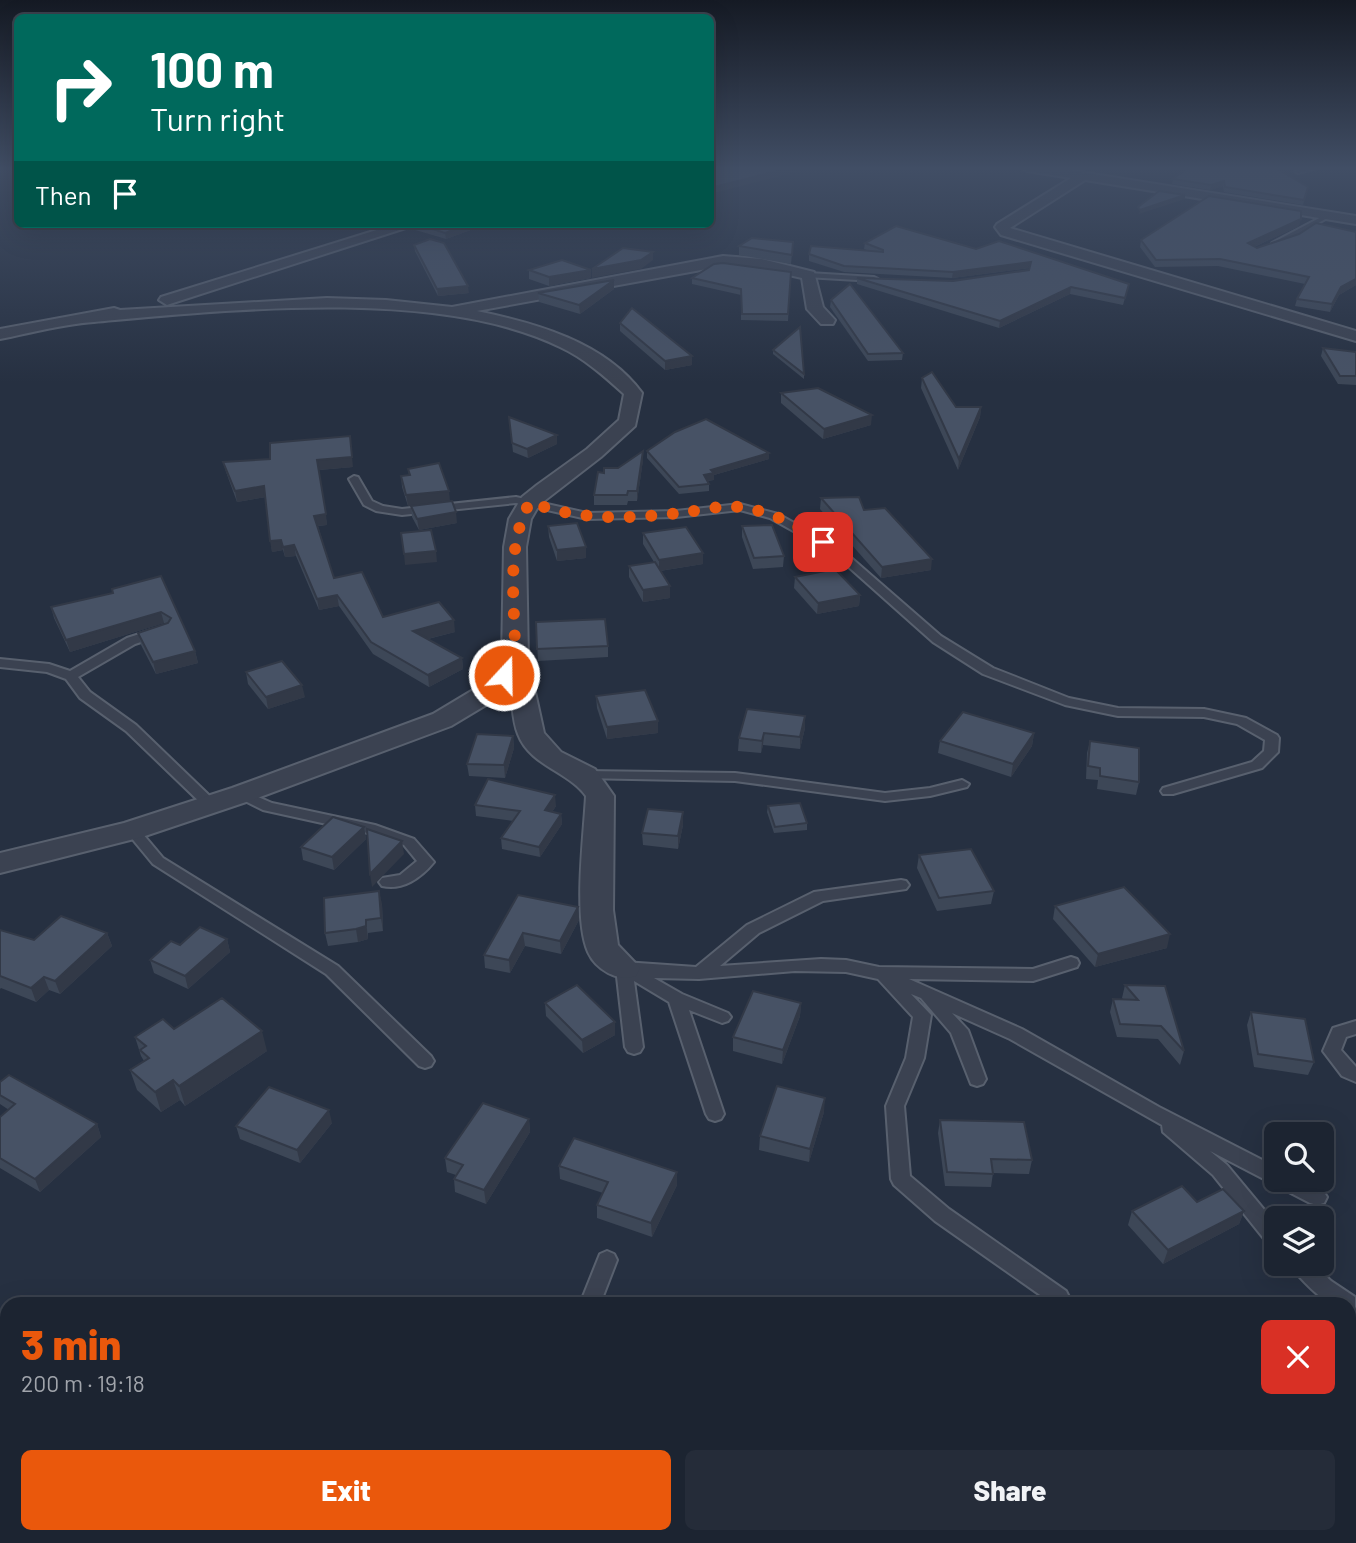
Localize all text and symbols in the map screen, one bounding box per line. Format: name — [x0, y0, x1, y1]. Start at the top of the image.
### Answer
text: 100 m — [150, 39, 274, 98]
icon: right — [35, 42, 126, 133]
text: Turn right — [150, 99, 285, 137]
icon: arrive — [106, 175, 144, 213]
text: Then — [35, 179, 92, 210]
pin — [793, 512, 853, 572]
icon: arrive — [804, 523, 842, 561]
position arrow — [467, 638, 541, 712]
map controls — [1264, 1122, 1334, 1276]
button: search — [1264, 1122, 1334, 1192]
button: layers — [1264, 1206, 1334, 1276]
text: 3 min — [21, 1318, 121, 1368]
button: close — [1261, 1320, 1335, 1394]
text: 200 m · 19:18 — [21, 1369, 145, 1397]
button: Exit — [21, 1450, 671, 1530]
button: Share — [685, 1450, 1335, 1530]

